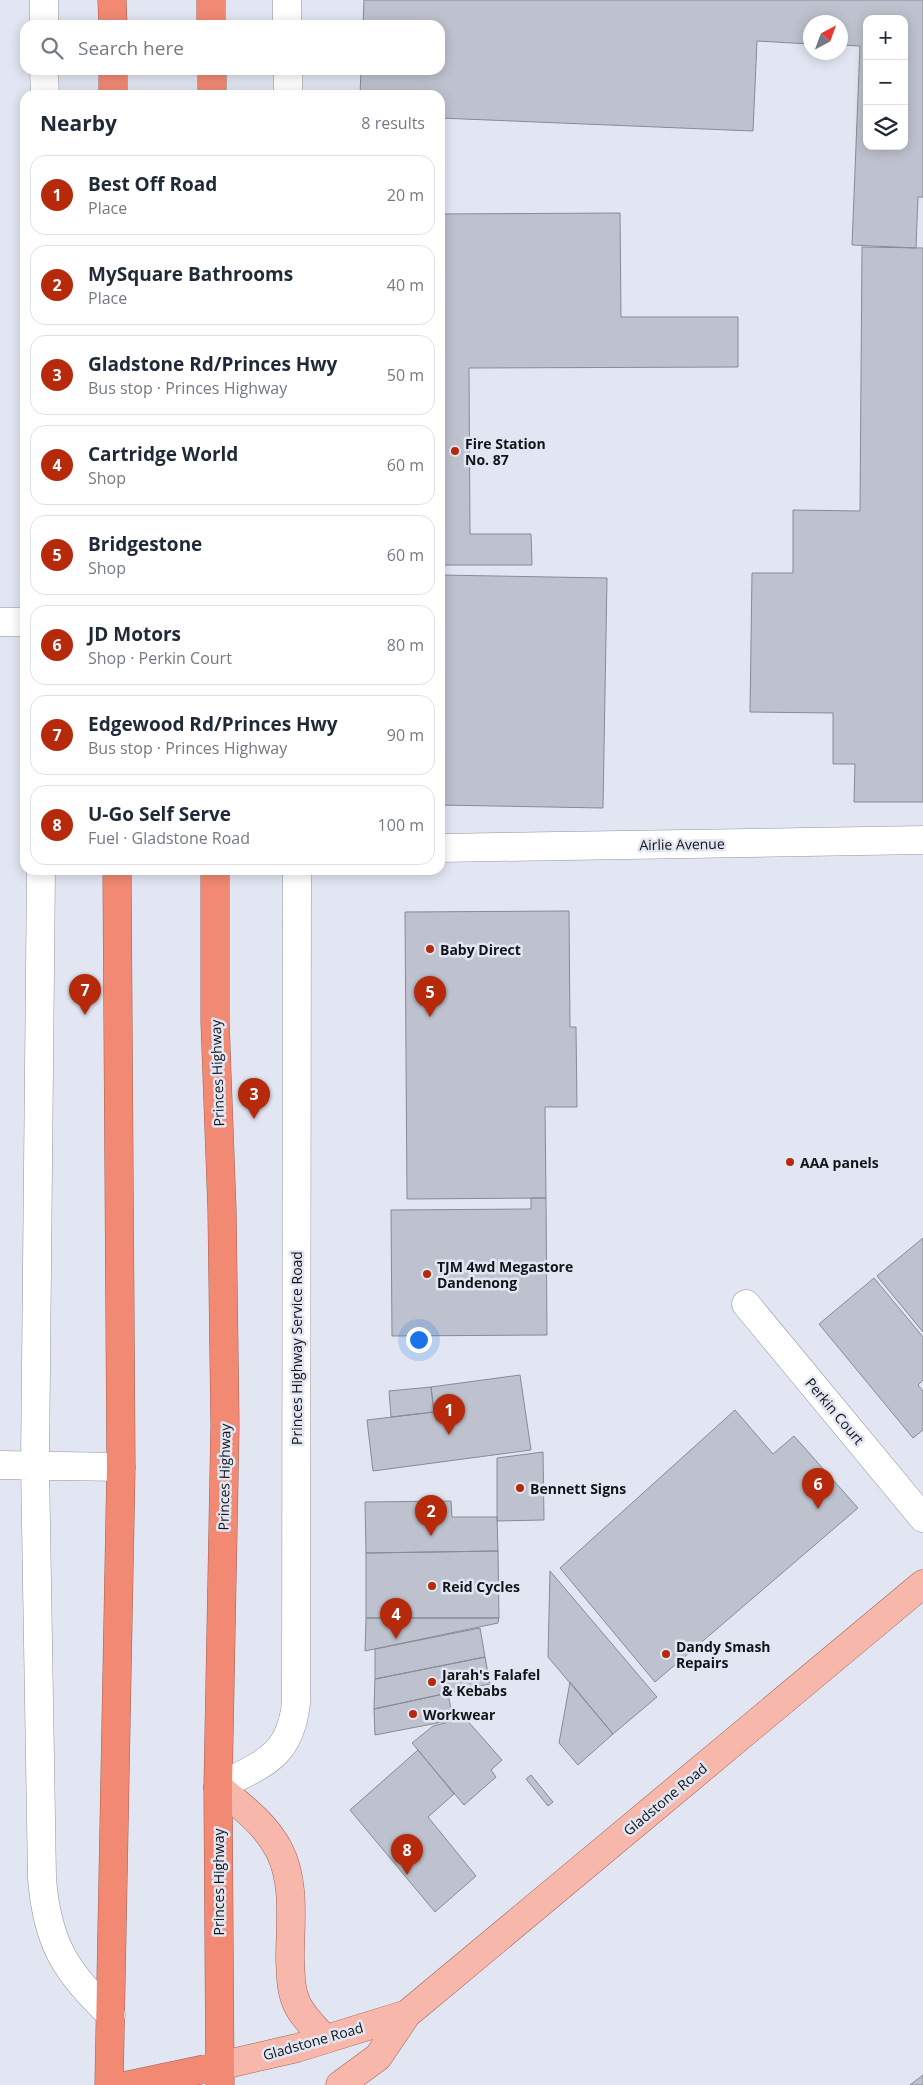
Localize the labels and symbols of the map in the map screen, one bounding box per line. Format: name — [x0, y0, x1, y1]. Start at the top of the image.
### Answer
north arrow — [803, 15, 848, 60]
place label: Fire Station No. 87 — [465, 434, 546, 469]
marker: Fire Station No. 87 — [449, 445, 461, 457]
street label: Airlie Avenue — [639, 834, 725, 854]
place label: Baby Direct — [440, 940, 521, 959]
marker: Baby Direct — [424, 943, 436, 955]
pin: 7 — [69, 974, 101, 1015]
pin: 5 — [414, 976, 446, 1017]
street label: Princes Highway — [206, 1018, 228, 1127]
pin: 3 — [238, 1078, 270, 1119]
place label: AAA panels — [800, 1153, 879, 1172]
marker: AAA panels — [784, 1156, 796, 1168]
street label: Princes Highway Service Road — [287, 1251, 306, 1445]
place label: TJM 4wd Megastore Dandenong — [437, 1257, 573, 1292]
marker: TJM 4wd Megastore Dandenong — [421, 1268, 433, 1280]
your location — [406, 1327, 432, 1353]
street label: Perkin Court — [801, 1374, 869, 1448]
pin: 1 — [433, 1394, 465, 1435]
street label: Princes Highway — [214, 1422, 234, 1531]
pin: 6 — [802, 1468, 834, 1509]
place label: Bennett Signs — [530, 1479, 626, 1498]
marker: Bennett Signs — [514, 1482, 526, 1494]
pin: 2 — [415, 1495, 447, 1536]
place label: Reid Cycles — [442, 1577, 520, 1596]
marker: Reid Cycles — [426, 1580, 438, 1592]
pin: 4 — [380, 1598, 412, 1639]
place label: Dandy Smash Repairs — [676, 1637, 771, 1672]
marker: Dandy Smash Repairs — [660, 1648, 672, 1660]
place label: Jarah's Falafel & Kebabs — [440, 1665, 540, 1700]
marker: Jarah's Falafel & Kebabs — [426, 1676, 438, 1688]
place label: Workwear — [423, 1705, 496, 1724]
marker: Workwear — [407, 1708, 419, 1720]
street label: Gladstone Road — [619, 1758, 711, 1840]
street label: Princes Highway — [209, 1828, 228, 1935]
pin: 8 — [391, 1834, 423, 1875]
street label: Gladstone Road — [261, 2018, 365, 2064]

